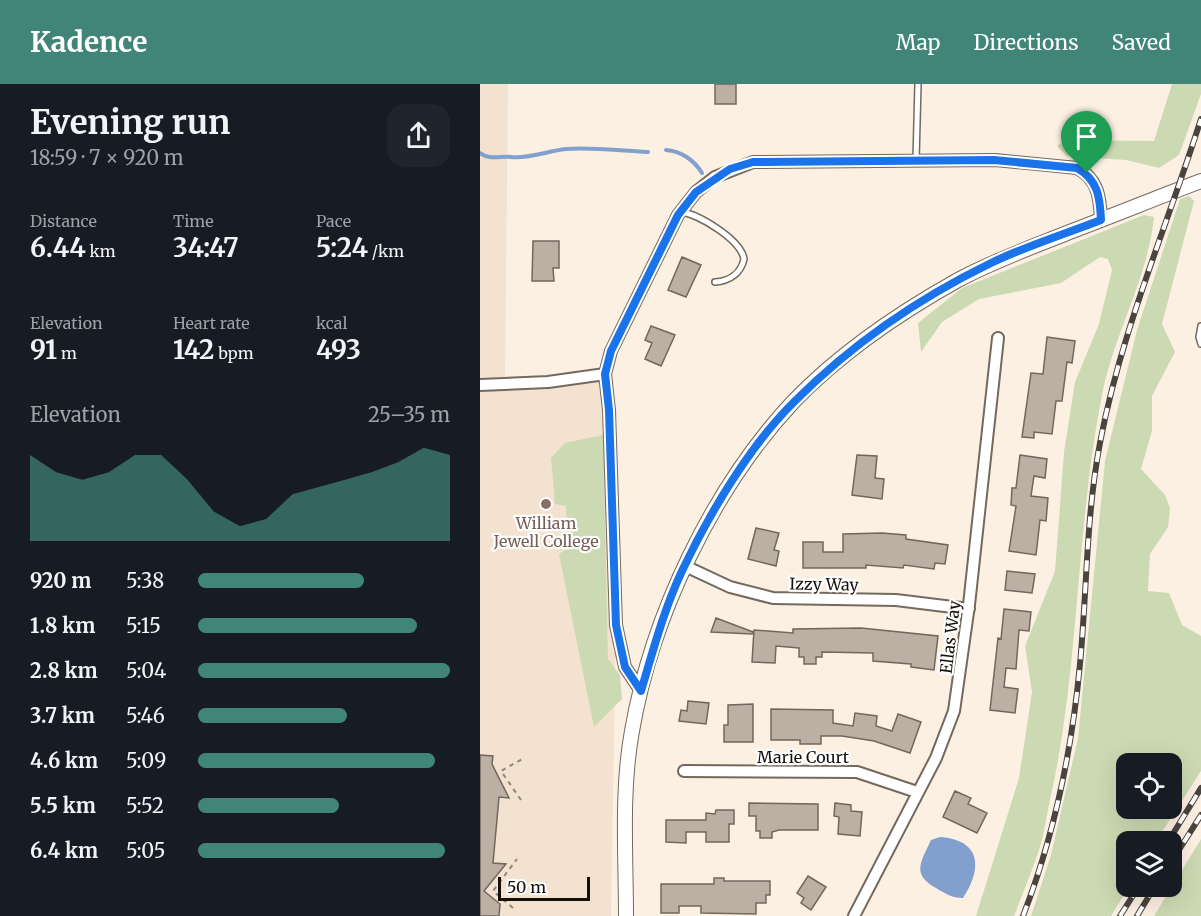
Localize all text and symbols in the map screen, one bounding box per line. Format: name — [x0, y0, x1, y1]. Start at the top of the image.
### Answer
text: Kadence — [30, 24, 147, 60]
text: Map — [896, 29, 940, 56]
text: Directions — [973, 29, 1078, 56]
text: Saved — [1111, 29, 1171, 56]
text: Evening run — [30, 102, 230, 143]
button: share — [387, 104, 450, 167]
pin — [1061, 111, 1112, 173]
icon: arrive — [1070, 120, 1103, 153]
text: 18:59 · 7 × 920 m — [30, 145, 184, 170]
text: Distance — [30, 211, 97, 231]
text: Time — [173, 211, 214, 231]
text: Pace — [316, 211, 351, 231]
text: 6.44 — [30, 231, 86, 264]
text: 34:47 — [173, 231, 238, 264]
text: 5:24 — [316, 231, 368, 264]
text: km — [86, 241, 116, 261]
text: /km — [368, 241, 404, 261]
text: Elevation — [30, 313, 103, 333]
text: Heart rate — [173, 313, 250, 333]
text: kcal — [316, 313, 347, 333]
text: 91 — [30, 333, 57, 366]
text: 142 — [173, 333, 214, 366]
text: 493 — [316, 333, 361, 366]
text: m — [57, 343, 77, 363]
text: bpm — [214, 343, 254, 363]
text: Elevation — [30, 402, 121, 427]
text: 25–35 m — [368, 402, 450, 427]
marker: William Jewell College — [539, 497, 553, 511]
place label: William Jewell College — [492, 513, 599, 551]
text: 920 m — [30, 568, 91, 593]
text: 5:38 — [126, 568, 164, 593]
street label: Izzy Way — [789, 573, 859, 595]
street label: Ellas Way — [936, 599, 964, 675]
text: 1.8 km — [30, 613, 95, 638]
text: 5:15 — [126, 613, 161, 638]
text: 2.8 km — [30, 658, 98, 683]
text: 5:04 — [126, 658, 166, 683]
text: 3.7 km — [30, 703, 95, 728]
text: 5:46 — [126, 703, 165, 728]
street label: Marie Court — [757, 747, 850, 767]
text: 4.6 km — [30, 748, 98, 773]
text: 5:09 — [126, 748, 166, 773]
map controls — [1116, 753, 1182, 897]
button: locate — [1116, 753, 1182, 819]
text: 5.5 km — [30, 793, 96, 818]
text: 5:52 — [126, 793, 164, 818]
button: layers — [1116, 831, 1182, 897]
text: 6.4 km — [30, 838, 98, 863]
text: 5:05 — [126, 838, 165, 863]
scale bar — [498, 874, 590, 902]
text: 50 m — [507, 877, 546, 897]

